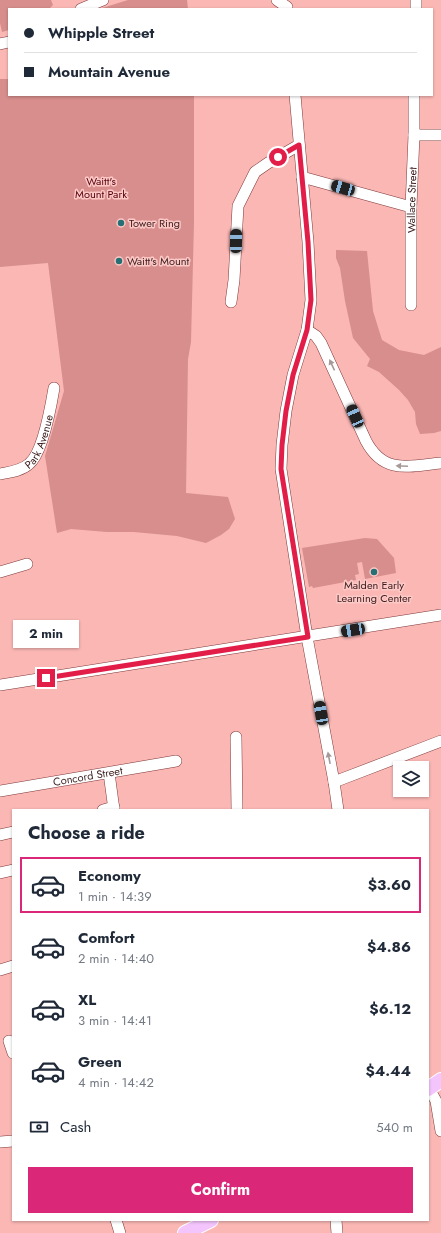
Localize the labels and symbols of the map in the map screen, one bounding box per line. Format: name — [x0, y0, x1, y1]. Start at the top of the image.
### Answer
route start — [269, 148, 287, 166]
street label: Wallace Street — [403, 166, 421, 233]
park label: Waitt's Mount Park — [75, 173, 127, 202]
car — [330, 179, 356, 197]
place label: Tower Ring — [129, 215, 180, 231]
marker: Tower Ring — [116, 218, 126, 228]
car — [230, 229, 242, 253]
place label: Waitt's Mount — [127, 253, 189, 269]
marker: Waitt's Mount — [114, 256, 124, 266]
one-way arrow — [329, 359, 335, 371]
car — [345, 403, 365, 429]
street label: Park Avenue — [21, 413, 57, 473]
one-way arrow — [396, 462, 408, 469]
marker: Malden Early Learning Center — [369, 567, 379, 577]
place label: Malden Early Learning Center — [337, 577, 412, 606]
callout: 2 min — [13, 620, 79, 648]
car — [340, 622, 366, 638]
route end — [37, 669, 55, 687]
car — [313, 700, 329, 726]
one-way arrow — [326, 752, 332, 764]
street label: Concord Street — [52, 762, 124, 790]

